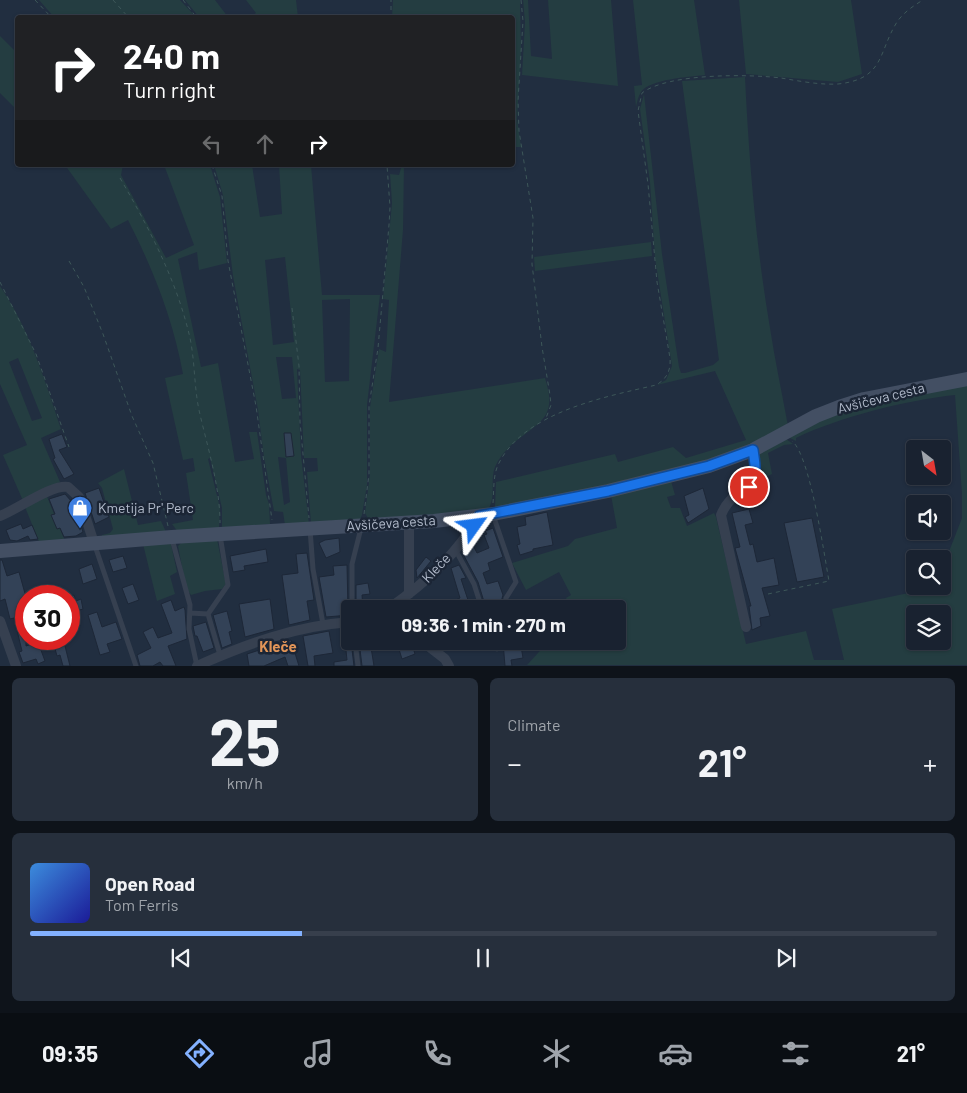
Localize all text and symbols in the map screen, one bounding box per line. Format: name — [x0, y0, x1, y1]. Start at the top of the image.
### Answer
text: 240 m — [123, 34, 220, 76]
icon: right — [40, 35, 105, 100]
text: Turn right — [123, 76, 216, 102]
icon: left — [198, 130, 226, 158]
icon: ahead — [251, 130, 279, 158]
icon: right — [304, 130, 332, 158]
street label: Avšičeva cesta — [836, 378, 926, 417]
north arrow — [906, 440, 951, 485]
map controls — [906, 440, 951, 650]
pin — [728, 466, 770, 508]
icon: arrive — [735, 473, 763, 501]
shop icon: Kmetija Pr' Perc — [67, 495, 93, 529]
button: sound — [906, 495, 951, 540]
place label: Kmetija Pr' Perc — [98, 499, 194, 516]
position arrow — [447, 499, 499, 551]
street label: Avšičeva cesta — [346, 511, 436, 534]
street label: Kleče — [418, 549, 453, 586]
button: search — [906, 550, 951, 595]
speed limit sign: 30 — [15, 585, 80, 650]
button: layers — [906, 605, 951, 650]
text: 09:36 · 1 min · 270 m — [401, 613, 566, 636]
district label: Kleče — [259, 637, 297, 655]
text: 25 — [209, 701, 280, 779]
text: Climate — [508, 715, 560, 734]
text: 21° — [698, 739, 747, 785]
text: − — [508, 746, 522, 780]
text: + — [923, 746, 937, 780]
text: km/h — [227, 773, 263, 792]
text: Open Road — [105, 872, 195, 895]
text: Tom Ferris — [105, 895, 179, 914]
icon: previous — [167, 944, 195, 972]
icon: pause — [469, 944, 497, 972]
icon: next — [772, 944, 800, 972]
icon: directions — [182, 1036, 217, 1071]
icon: music — [301, 1036, 336, 1071]
icon: phone — [420, 1036, 455, 1071]
icon: climate — [539, 1036, 574, 1071]
icon: car — [658, 1036, 693, 1071]
icon: filters — [778, 1036, 813, 1071]
text: 09:35 — [42, 1040, 98, 1066]
text: 21° — [897, 1040, 925, 1066]

